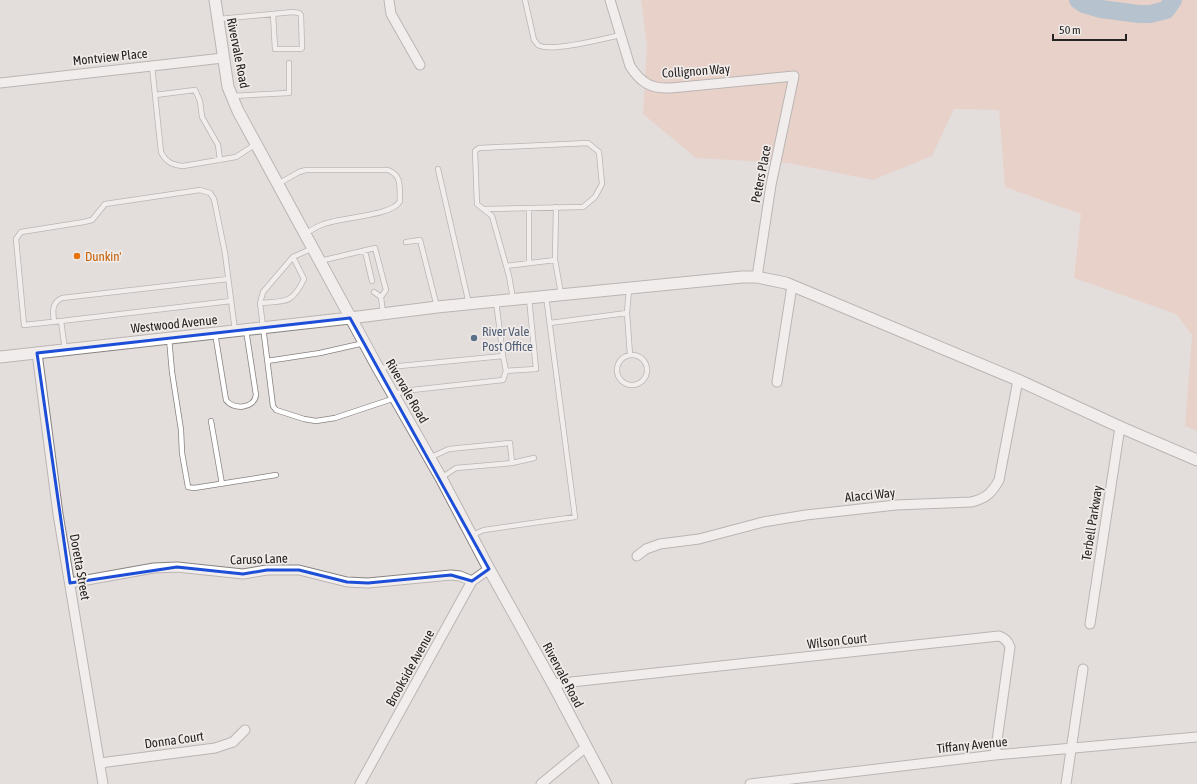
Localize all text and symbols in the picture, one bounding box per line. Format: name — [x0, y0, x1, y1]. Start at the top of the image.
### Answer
street label: Rivervale Road — [224, 16, 252, 90]
scale bar — [1053, 16, 1126, 42]
text: 50 m — [1059, 23, 1081, 37]
street label: Montview Place — [72, 46, 148, 68]
street label: Collignon Way — [661, 61, 731, 81]
street label: Peters Place — [748, 144, 774, 204]
place label: Dunkin' — [85, 249, 121, 264]
marker: Dunkin' — [72, 251, 82, 261]
street label: Westwood Avenue — [130, 312, 218, 336]
place label: River Vale Post Office — [482, 324, 533, 354]
marker: River Vale Post Office — [469, 333, 479, 343]
street label: Rivervale Road — [383, 356, 431, 426]
street label: Terbell Parkway — [1079, 484, 1105, 562]
street label: Alacci Way — [844, 485, 897, 505]
street label: Doretta Street — [67, 533, 93, 602]
street label: Caruso Lane — [230, 550, 288, 568]
street label: Brookside Avenue — [383, 627, 437, 709]
street label: Wilson Court — [806, 630, 868, 652]
street label: Rivervale Road — [540, 640, 586, 710]
street label: Donna Court — [143, 728, 205, 752]
street label: Tiffany Avenue — [936, 734, 1008, 756]

